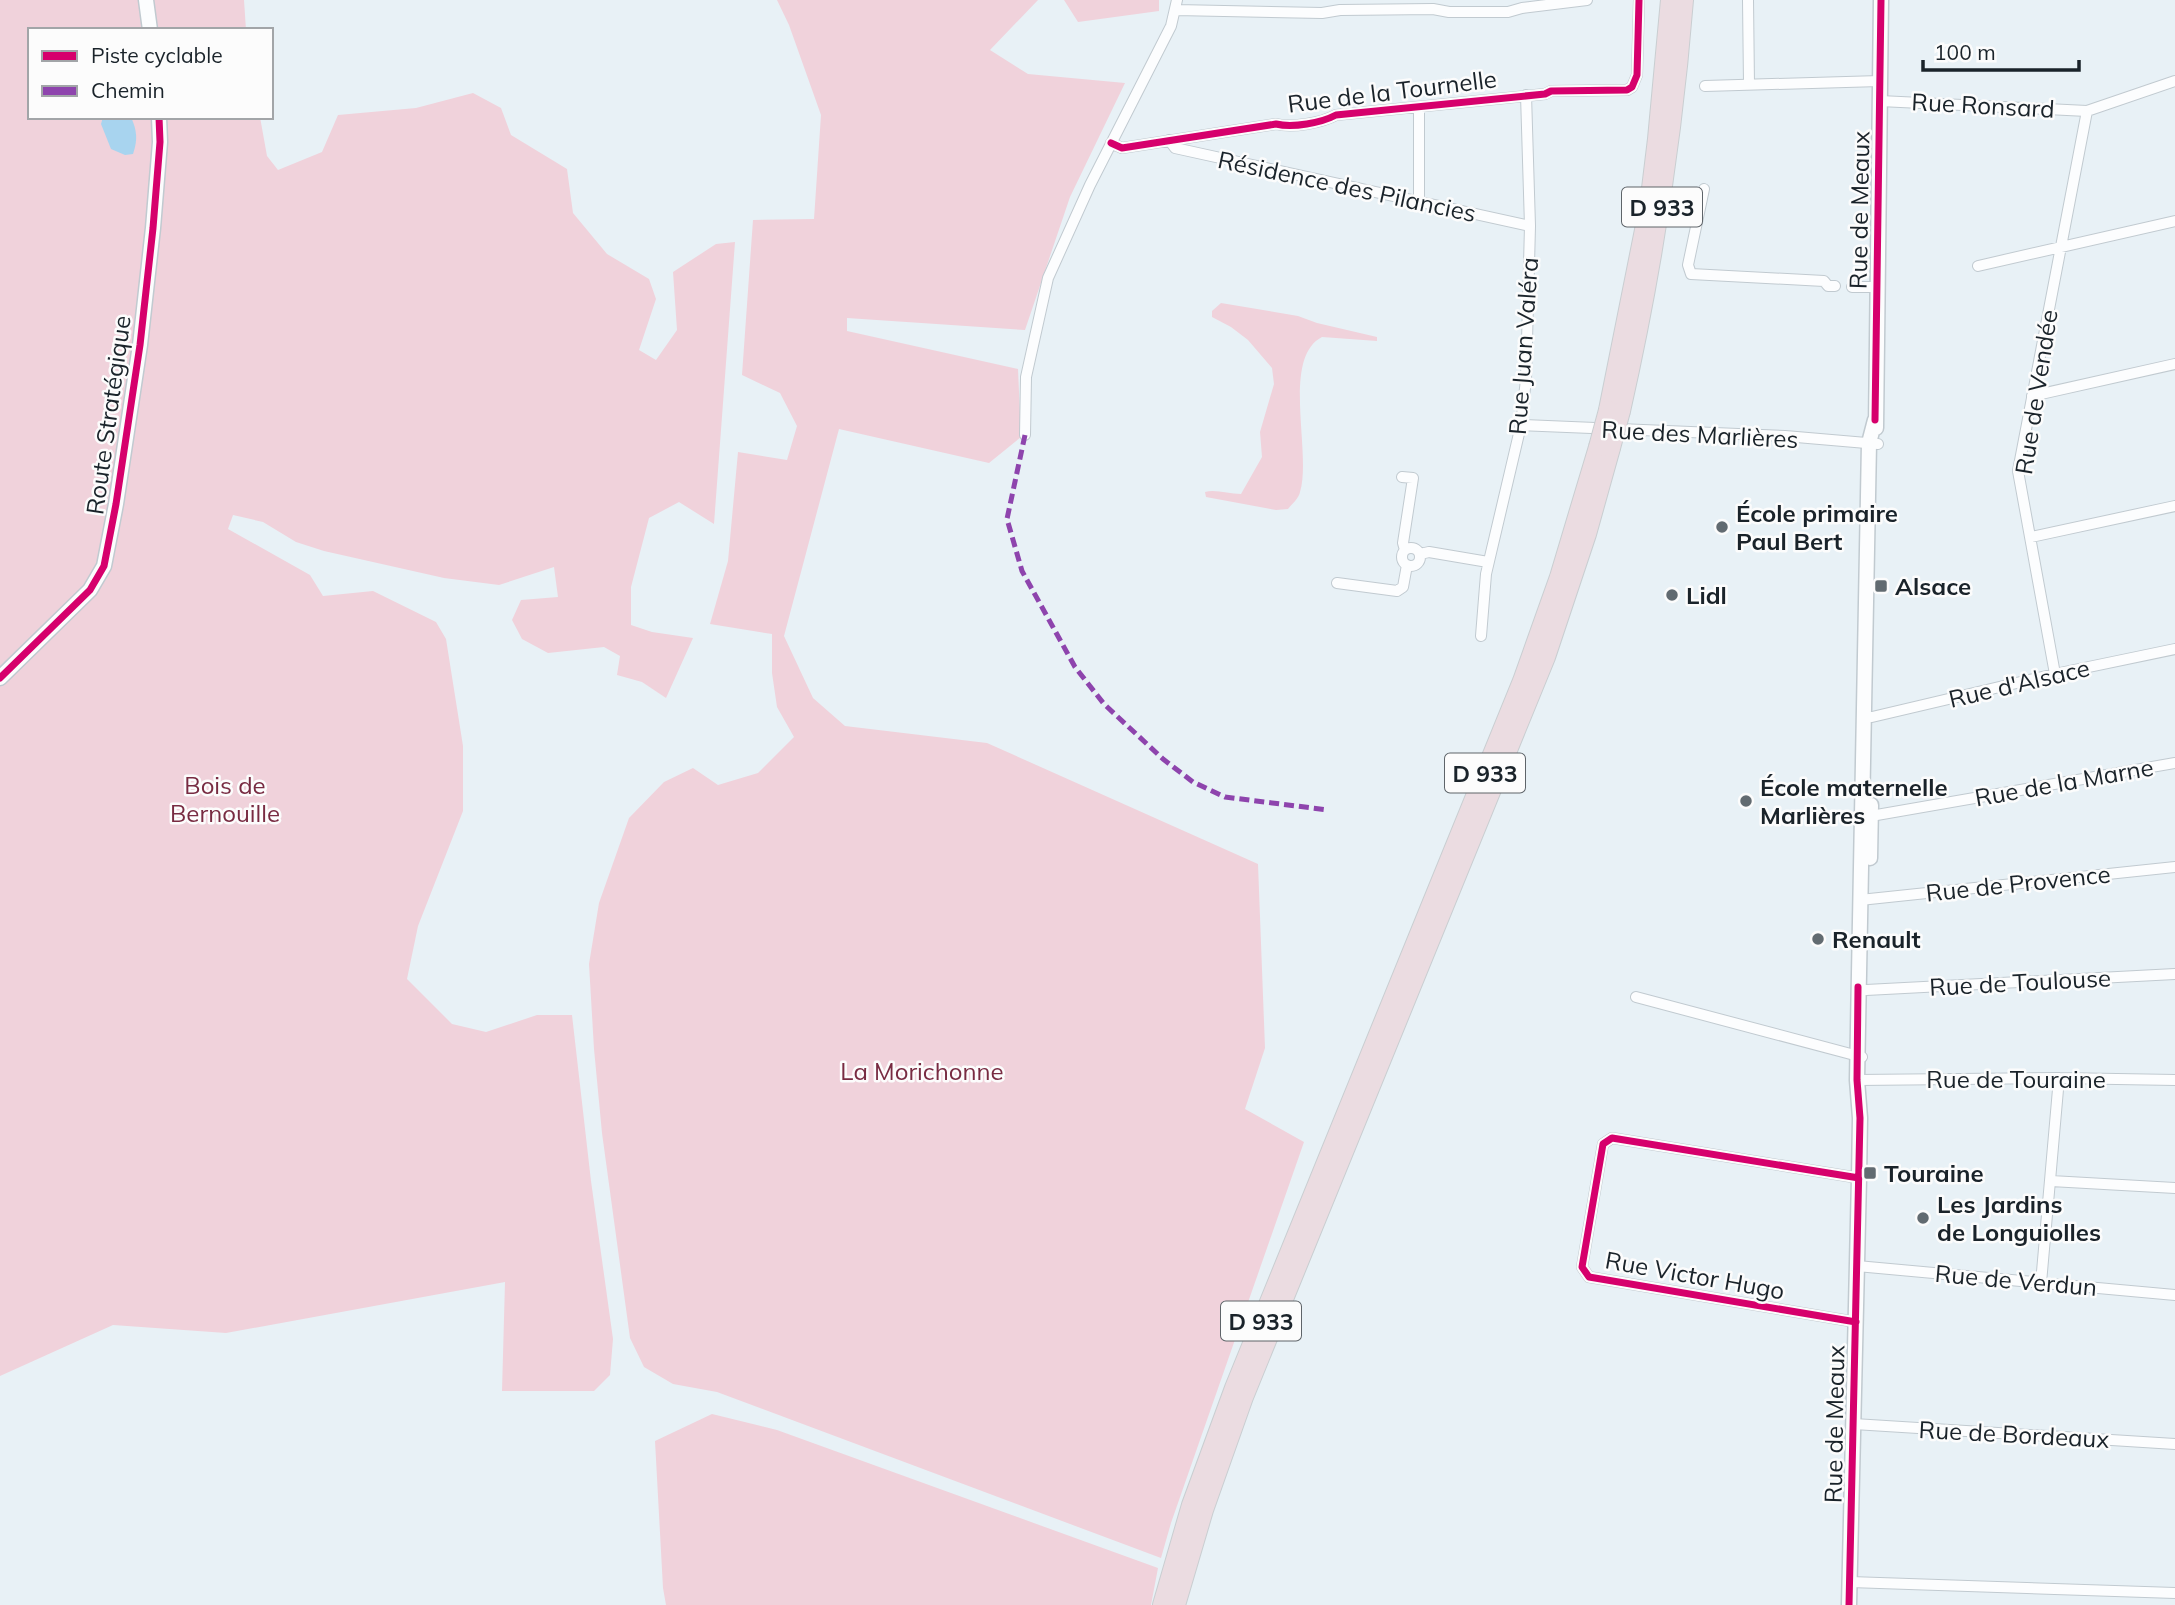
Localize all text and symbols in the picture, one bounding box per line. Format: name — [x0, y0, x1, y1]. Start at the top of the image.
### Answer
legend — [28, 28, 273, 119]
scale bar — [1923, 28, 2079, 72]
text: 100 m — [1934, 39, 1996, 65]
text: Piste cyclable — [91, 42, 223, 68]
street label: Rue de la Tournelle — [1286, 63, 1498, 119]
text: Chemin — [91, 77, 165, 103]
street label: Rue Ronsard — [1911, 86, 2055, 124]
street label: Rue de Meaux — [1843, 130, 1875, 289]
street label: Résidence des Pilancies — [1215, 144, 1479, 228]
road number: D 933 — [1622, 188, 1702, 227]
street label: Rue Juan Valéra — [1502, 256, 1544, 436]
street label: Rue de Vendée — [2008, 307, 2064, 477]
street label: Route Stratégique — [79, 314, 137, 516]
street label: Rue des Marlières — [1601, 414, 1799, 454]
place label: École primaire Paul Bert — [1736, 498, 1898, 556]
marker: École primaire Paul Bert — [1714, 519, 1730, 535]
place label: Alsace — [1895, 571, 1971, 601]
marker: Alsace — [1873, 578, 1889, 594]
place label: Lidl — [1686, 580, 1727, 610]
marker: Lidl — [1664, 587, 1680, 603]
street label: Rue d'Alsace — [1946, 652, 2092, 714]
street label: Rue de la Marne — [1972, 752, 2156, 812]
road number: D 933 — [1445, 754, 1525, 792]
park label: Bois de Bernouille — [170, 770, 280, 828]
place label: École maternelle Marlières — [1760, 772, 1948, 830]
marker: École maternelle Marlières — [1738, 793, 1754, 809]
street label: Rue de Provence — [1924, 858, 2112, 908]
place label: Renault — [1832, 924, 1921, 954]
marker: Renault — [1810, 931, 1826, 947]
street label: Rue de Toulouse — [1928, 962, 2112, 1002]
park label: La Morichonne — [840, 1056, 1004, 1086]
street label: Rue de Touraine — [1926, 1064, 2106, 1094]
place label: Touraine — [1884, 1158, 1984, 1188]
marker: Touraine — [1862, 1165, 1878, 1181]
place label: Les Jardins de Longuiolles — [1937, 1189, 2101, 1247]
marker: Les Jardins de Longuiolles — [1915, 1210, 1931, 1226]
street label: Rue Victor Hugo — [1603, 1244, 1787, 1306]
street label: Rue de Verdun — [1934, 1258, 2098, 1302]
road number: D 933 — [1221, 1302, 1301, 1340]
street label: Rue de Meaux — [1818, 1344, 1850, 1503]
street label: Rue de Bordeaux — [1918, 1414, 2110, 1454]

